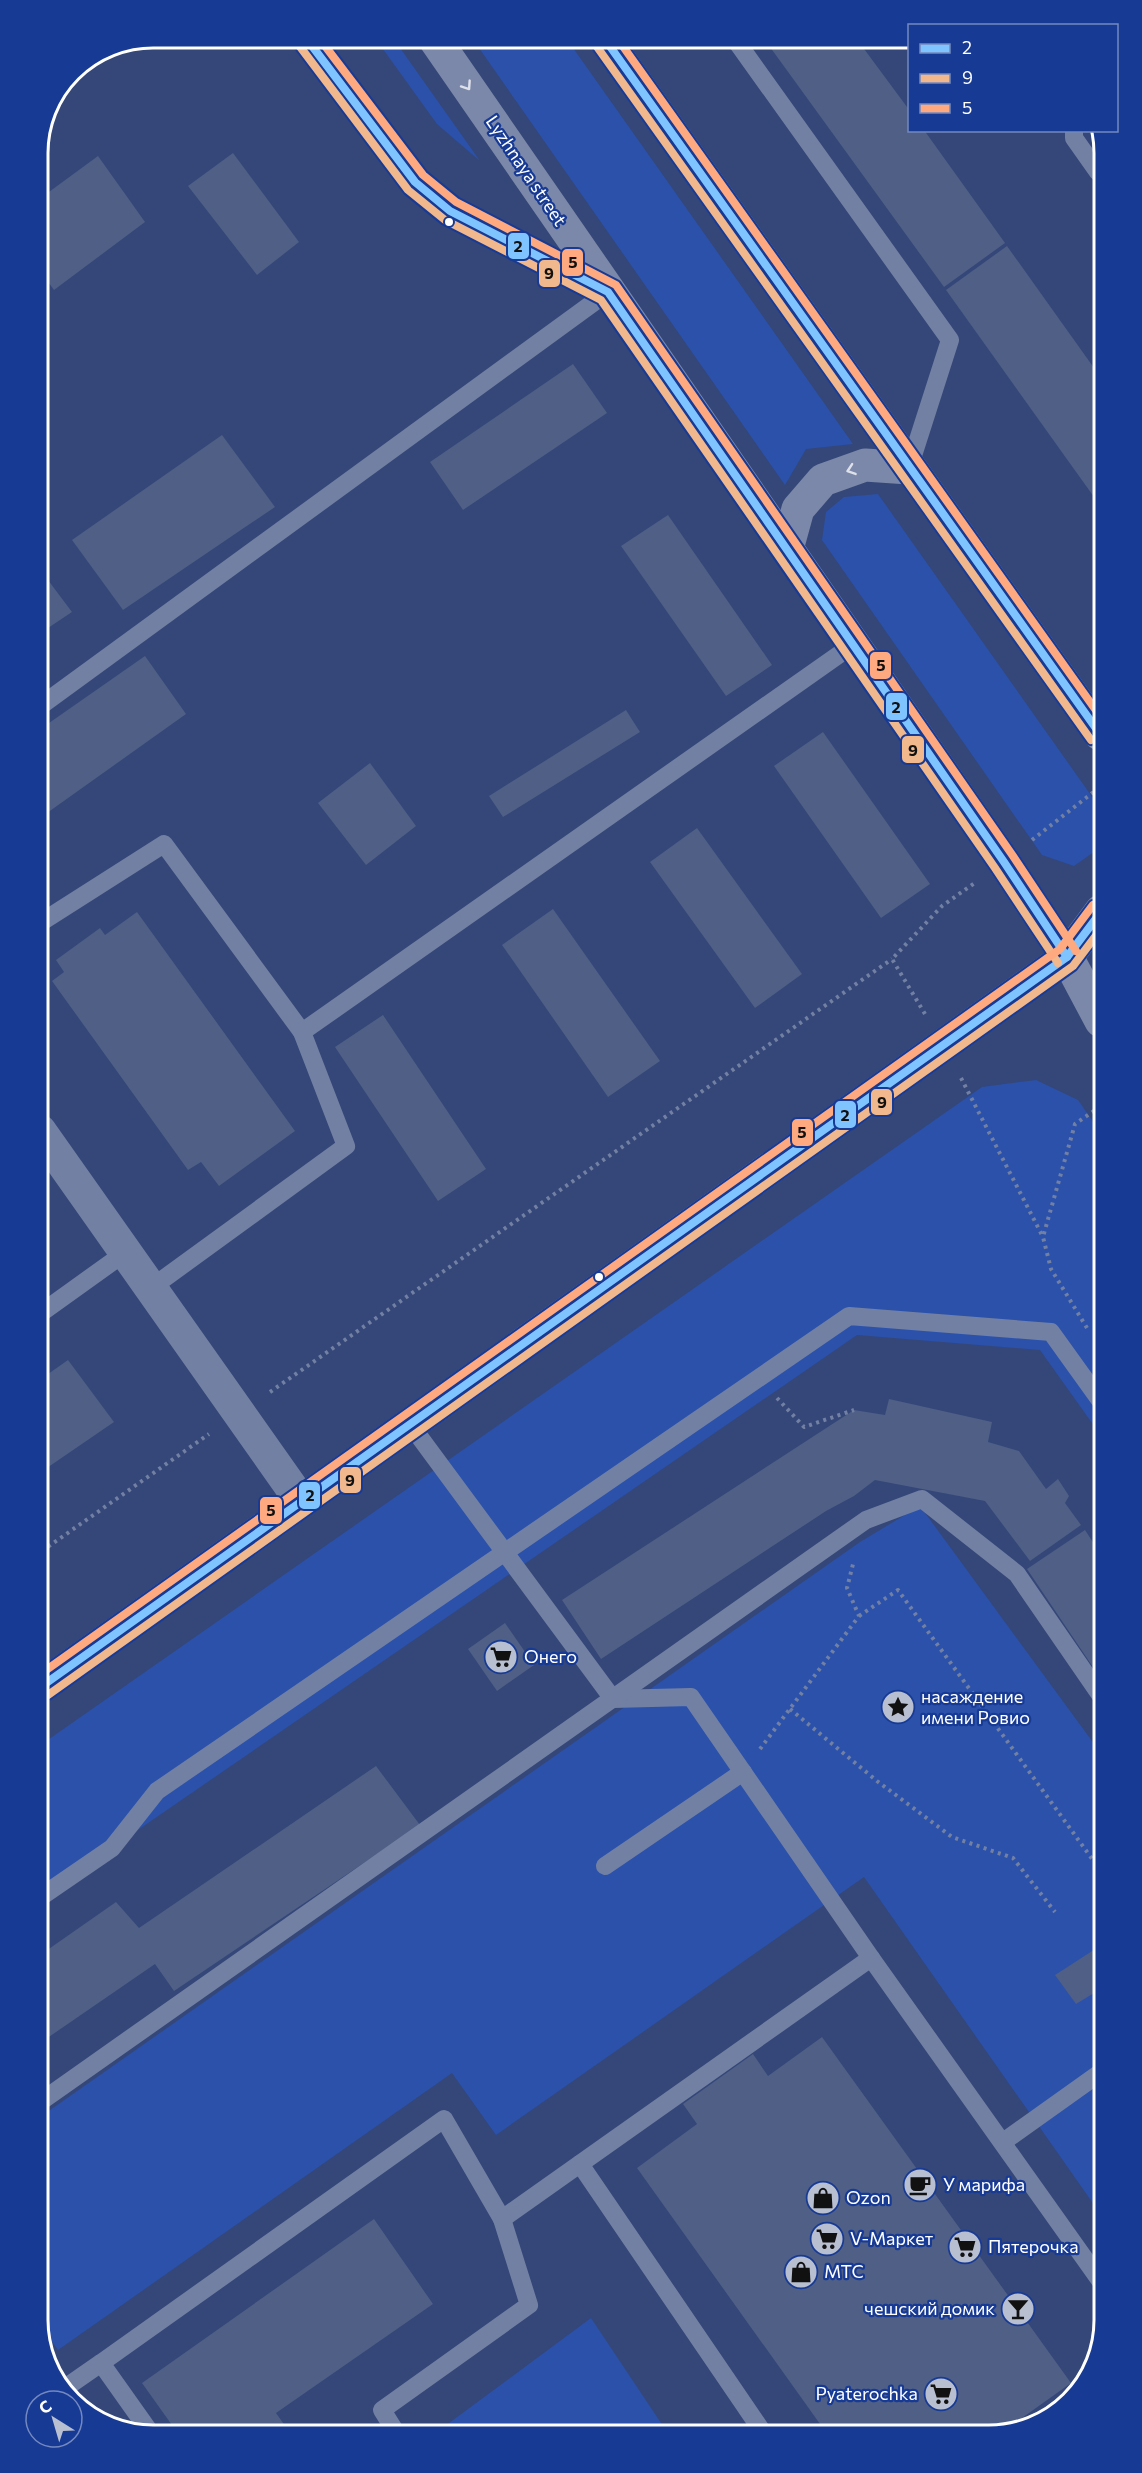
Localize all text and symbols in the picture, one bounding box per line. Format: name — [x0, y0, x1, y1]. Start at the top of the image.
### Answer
legend — [908, 24, 1118, 132]
text: 2 — [962, 36, 972, 58]
text: 9 — [962, 66, 973, 88]
one-way arrow — [460, 79, 471, 90]
text: 5 — [962, 96, 972, 118]
street label: Lyzhnaya street — [482, 111, 572, 230]
unlabelled marker — [443, 216, 455, 228]
line badge: 2 — [507, 232, 530, 260]
text: 2 — [513, 236, 523, 255]
line badge: 5 — [561, 248, 584, 277]
text: 5 — [568, 252, 578, 271]
line badge: 9 — [538, 259, 561, 288]
text: 9 — [544, 263, 554, 282]
one-way arrow — [846, 463, 857, 476]
line badge: 5 — [869, 651, 892, 680]
text: 5 — [876, 655, 886, 674]
line badge: 2 — [885, 692, 908, 721]
text: 2 — [891, 697, 901, 716]
line badge: 9 — [901, 735, 925, 764]
text: 9 — [908, 740, 918, 759]
line badge: 9 — [870, 1088, 893, 1116]
text: 9 — [877, 1092, 887, 1111]
line badge: 2 — [834, 1100, 857, 1129]
text: 2 — [840, 1105, 850, 1124]
line badge: 5 — [791, 1118, 814, 1147]
text: 5 — [797, 1122, 807, 1141]
unlabelled marker — [593, 1271, 605, 1283]
line badge: 9 — [339, 1466, 362, 1494]
text: 9 — [345, 1470, 355, 1489]
line badge: 2 — [298, 1481, 321, 1510]
text: 2 — [305, 1485, 315, 1504]
line badge: 5 — [259, 1496, 283, 1525]
text: 5 — [266, 1500, 276, 1519]
supermarket icon: Онего — [483, 1639, 519, 1675]
place label: Онего — [524, 1645, 577, 1667]
place label: насаждение имени Ровио — [921, 1685, 1030, 1728]
place icon: насаждение имени Ровио — [880, 1689, 916, 1725]
cafe icon: У марифа — [902, 2167, 938, 2203]
place label: У марифа — [943, 2173, 1025, 2195]
shop icon: Ozon — [805, 2180, 841, 2216]
place label: Ozon — [846, 2186, 891, 2208]
supermarket icon: V-Маркет — [809, 2221, 845, 2257]
place label: V-Маркет — [850, 2227, 934, 2249]
supermarket icon: Пятерочка — [947, 2229, 983, 2265]
place label: Пятерочка — [988, 2235, 1079, 2257]
shop icon: МТС — [783, 2254, 819, 2290]
place label: МТС — [824, 2260, 864, 2282]
bar icon: чешский домик — [1000, 2291, 1036, 2327]
place label: чешский домик — [864, 2297, 995, 2319]
supermarket icon: Pyaterochka — [923, 2376, 959, 2412]
place label: Pyaterochka — [815, 2382, 918, 2404]
north arrow — [24, 2389, 84, 2449]
text: С — [35, 2396, 55, 2417]

